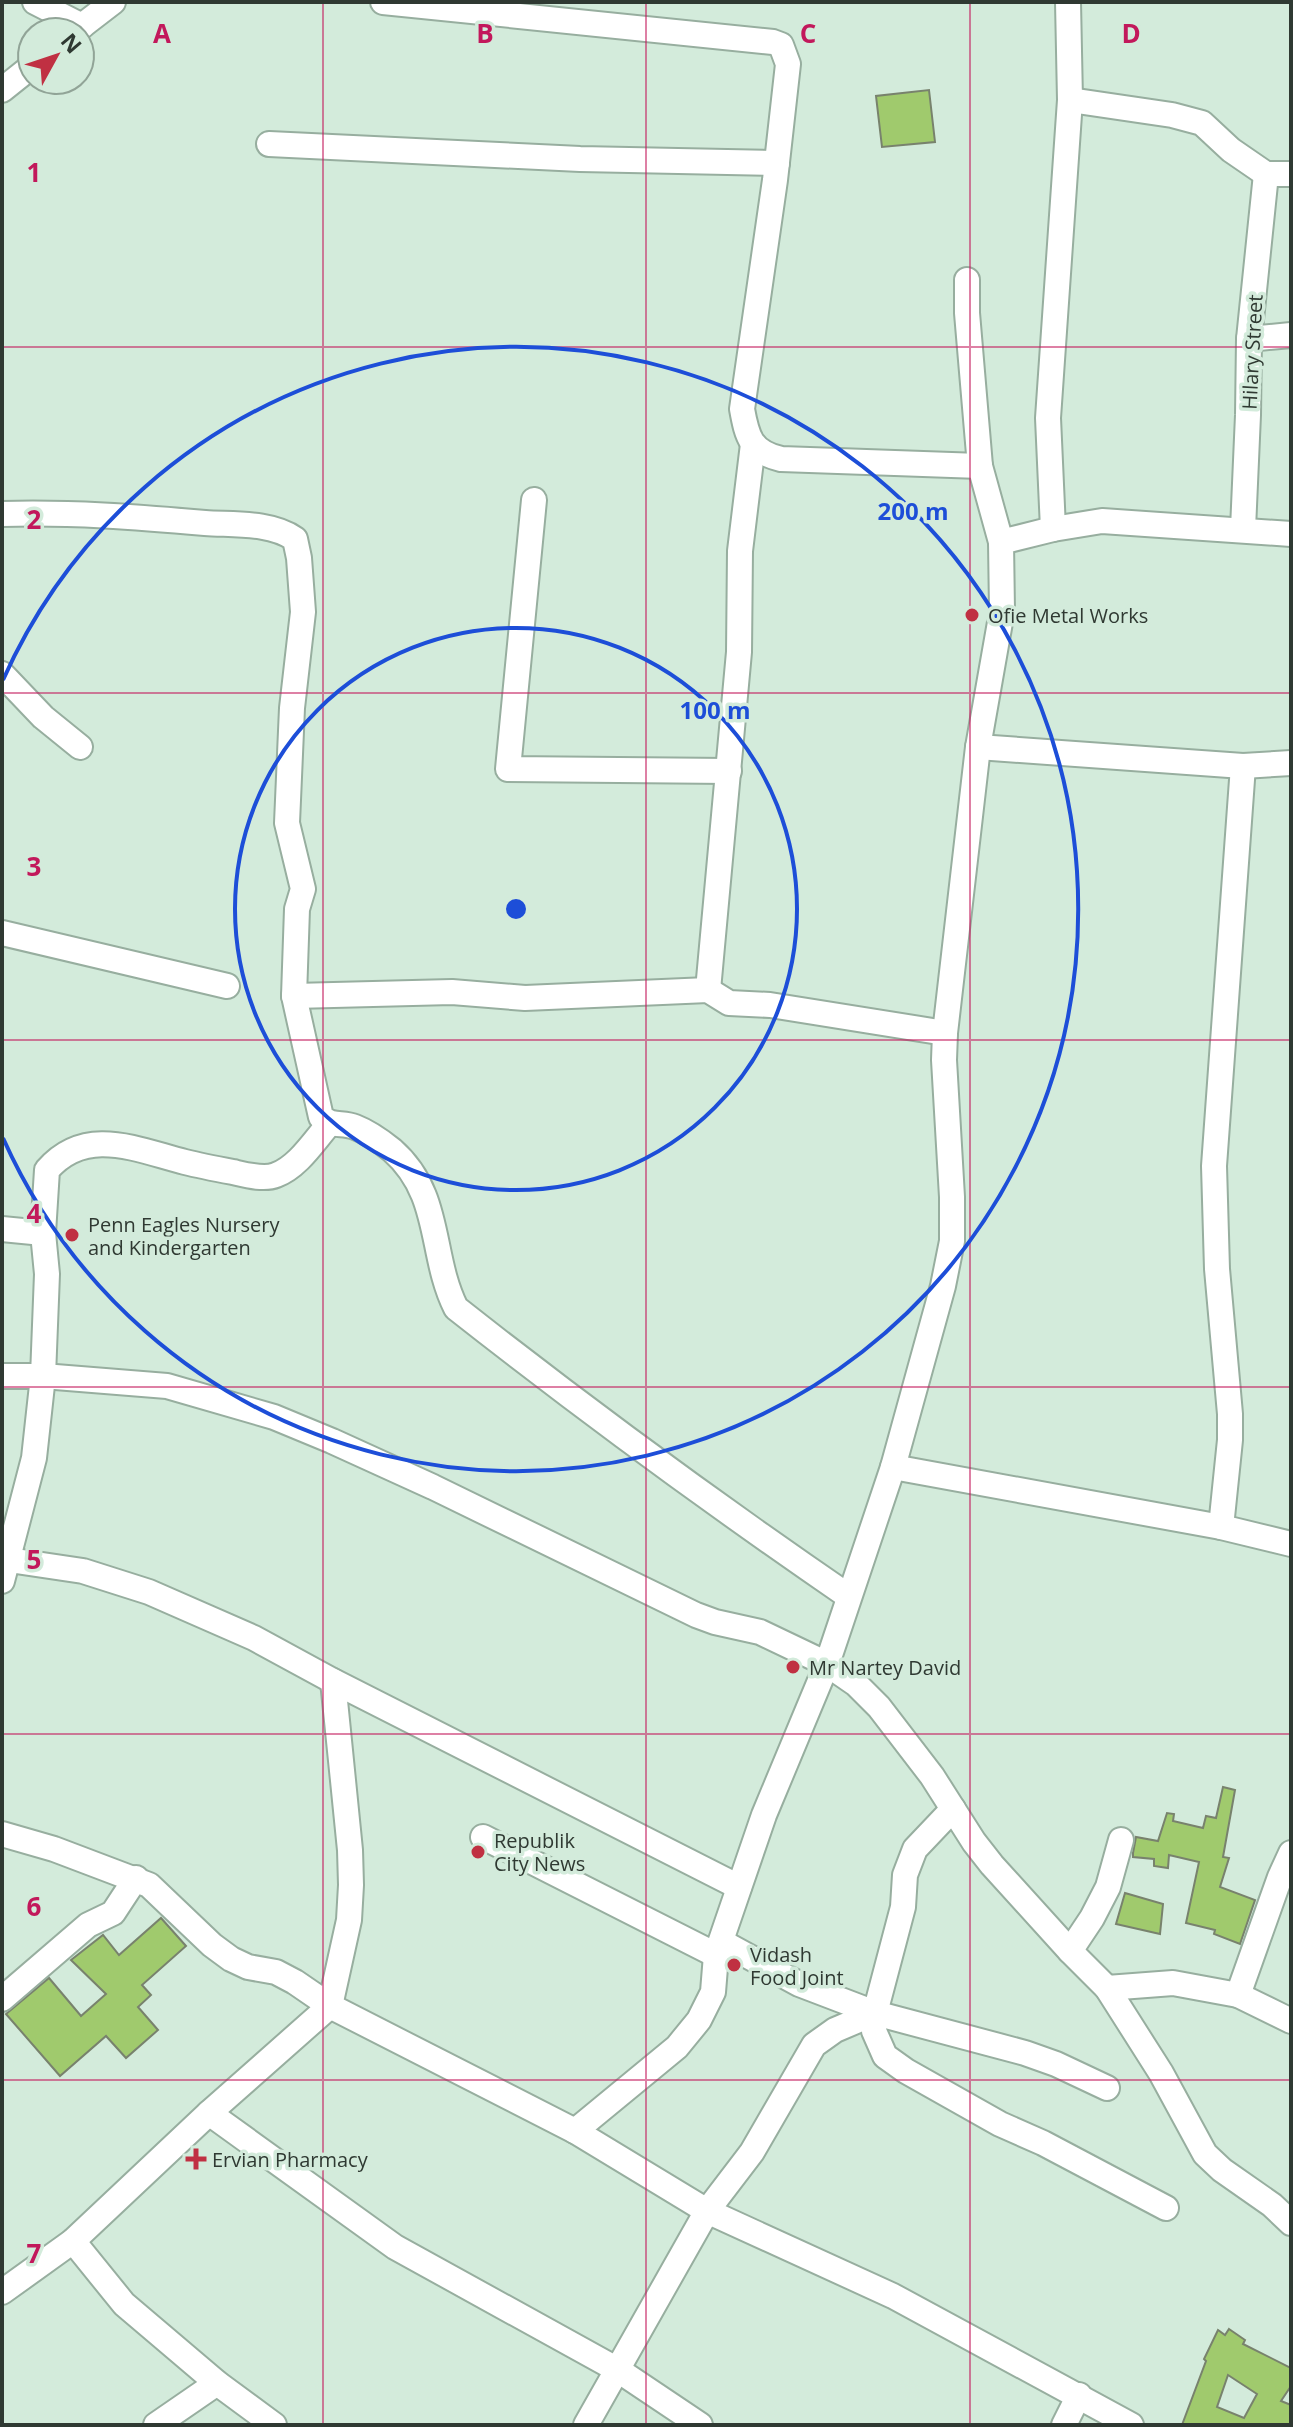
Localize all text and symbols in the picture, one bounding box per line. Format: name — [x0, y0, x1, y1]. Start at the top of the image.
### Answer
text: A — [153, 15, 171, 51]
text: B — [476, 15, 494, 51]
text: C — [800, 15, 816, 51]
text: D — [1121, 15, 1141, 51]
north arrow — [16, 16, 96, 96]
text: N — [55, 26, 89, 59]
text: 1 — [27, 154, 41, 190]
street label: Hilary Street — [1236, 294, 1268, 410]
text: 200 m — [878, 494, 948, 527]
text: 2 — [27, 501, 42, 537]
place label: Ofie Metal Works — [988, 602, 1148, 629]
marker: Ofie Metal Works — [963, 606, 981, 624]
text: 100 m — [680, 693, 750, 726]
text: 3 — [27, 848, 41, 884]
centre of rings — [502, 895, 530, 923]
text: 4 — [27, 1195, 42, 1231]
place label: Penn Eagles Nursery and Kindergarten — [88, 1211, 281, 1261]
marker: Penn Eagles Nursery and Kindergarten — [63, 1226, 81, 1244]
text: 5 — [27, 1541, 41, 1577]
place label: Mr Nartey David — [809, 1654, 961, 1681]
marker: Mr Nartey David — [784, 1658, 802, 1676]
place label: Republik City News — [494, 1827, 585, 1877]
marker: Republik City News — [469, 1843, 487, 1861]
text: 6 — [27, 1888, 42, 1924]
place label: Vidash Food Joint — [750, 1941, 844, 1991]
marker: Vidash Food Joint — [725, 1956, 743, 1974]
place label: Ervian Pharmacy — [212, 2146, 369, 2173]
marker: Ervian Pharmacy — [187, 2150, 205, 2168]
text: 7 — [27, 2235, 42, 2271]

